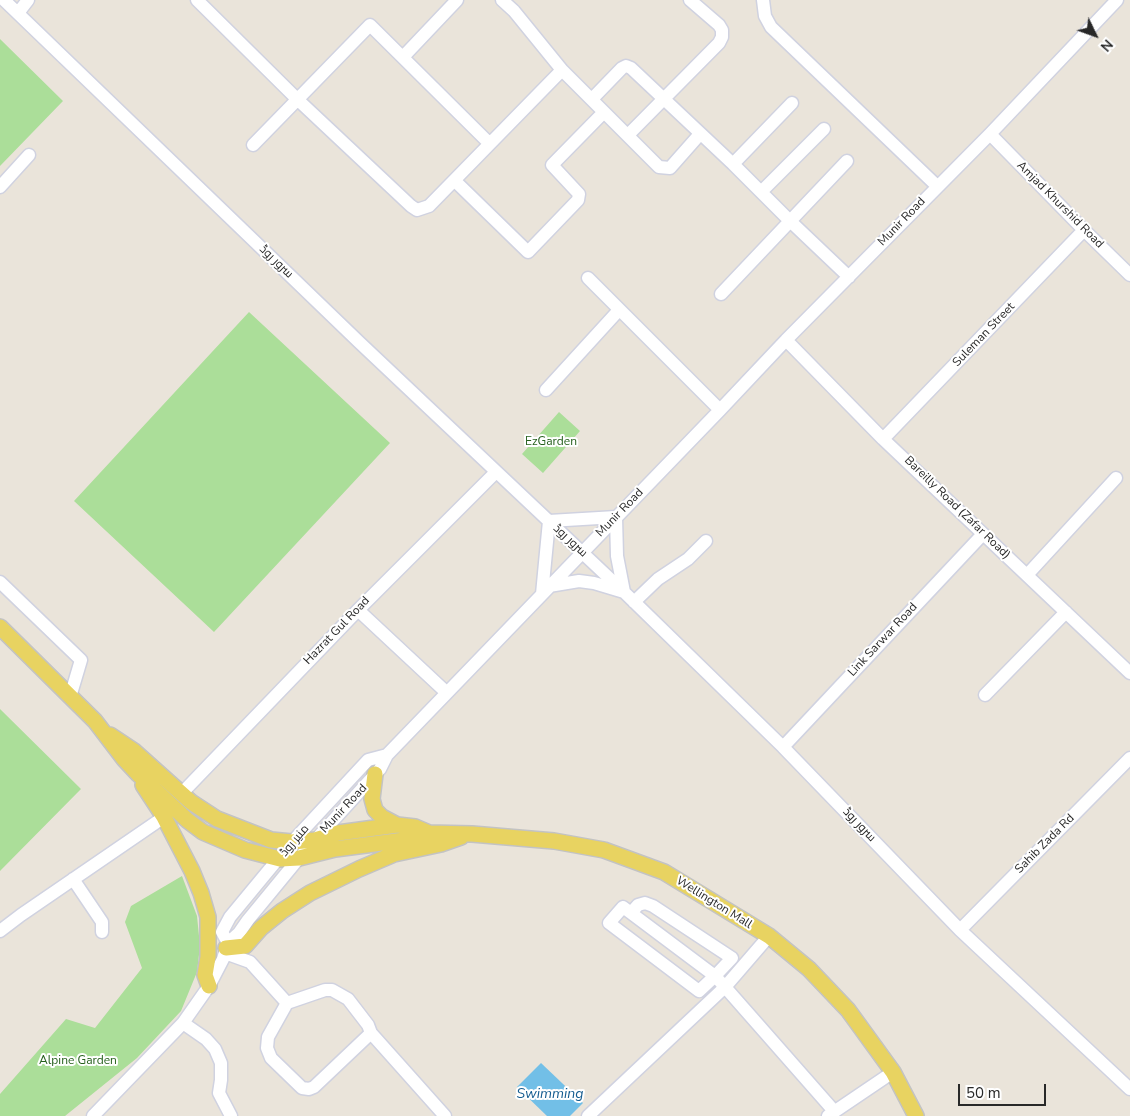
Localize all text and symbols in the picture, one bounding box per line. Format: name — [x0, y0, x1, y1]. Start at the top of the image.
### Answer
north arrow — [1070, 10, 1120, 60]
text: N — [1096, 35, 1117, 56]
street label: Amjad Khurshid Road — [1014, 159, 1106, 251]
street label: Munir Road — [875, 195, 929, 249]
street label: سرور روڈ — [256, 242, 296, 282]
street label: Suleman Street — [950, 300, 1018, 370]
park label: EzGarden — [525, 435, 577, 449]
street label: Bareilly Road (Zafar Road) — [901, 454, 1013, 562]
street label: Munir Road — [593, 486, 647, 540]
street label: سرور روڈ — [550, 522, 590, 560]
street label: Hazrat Gul Road — [301, 594, 373, 668]
street label: Link Sarwar Road — [845, 600, 921, 680]
street label: Munir Road — [318, 781, 370, 837]
street label: سرور روڈ — [839, 805, 879, 845]
street label: Sahib Zada Rd — [1012, 811, 1078, 877]
street label: منیر روڈ — [278, 822, 312, 860]
street label: Wellington Mall — [673, 874, 755, 932]
park label: Alpine Garden — [39, 1054, 117, 1068]
scale bar — [960, 1074, 1048, 1106]
text: 50 m — [966, 1083, 1001, 1103]
water label: Swimming — [517, 1087, 583, 1103]

